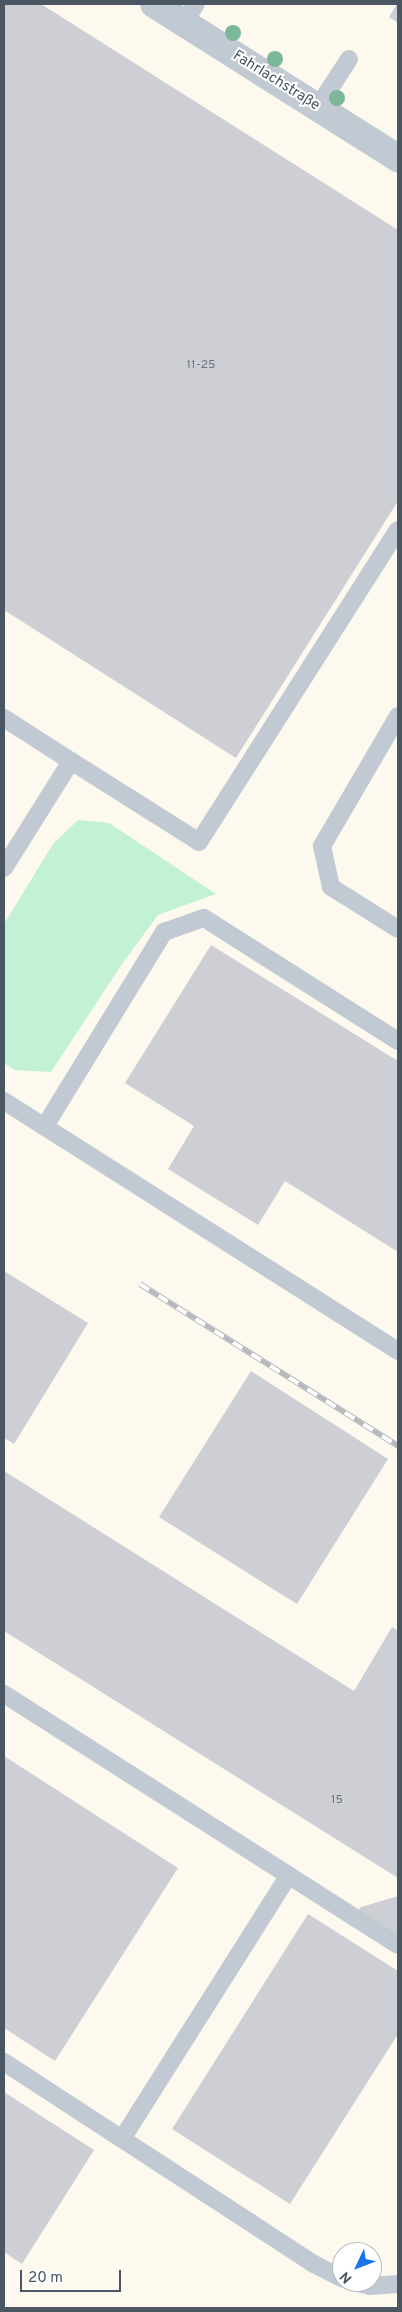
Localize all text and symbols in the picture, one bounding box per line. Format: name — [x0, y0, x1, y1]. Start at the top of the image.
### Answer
street label: Fahrlachstraße — [229, 47, 323, 115]
house number: 11-25 — [186, 359, 216, 373]
house number: 15 — [331, 1794, 343, 1808]
north arrow — [332, 2242, 382, 2292]
scale bar — [22, 2260, 124, 2292]
text: N — [337, 2267, 356, 2286]
text: 20 m — [28, 2269, 63, 2288]

